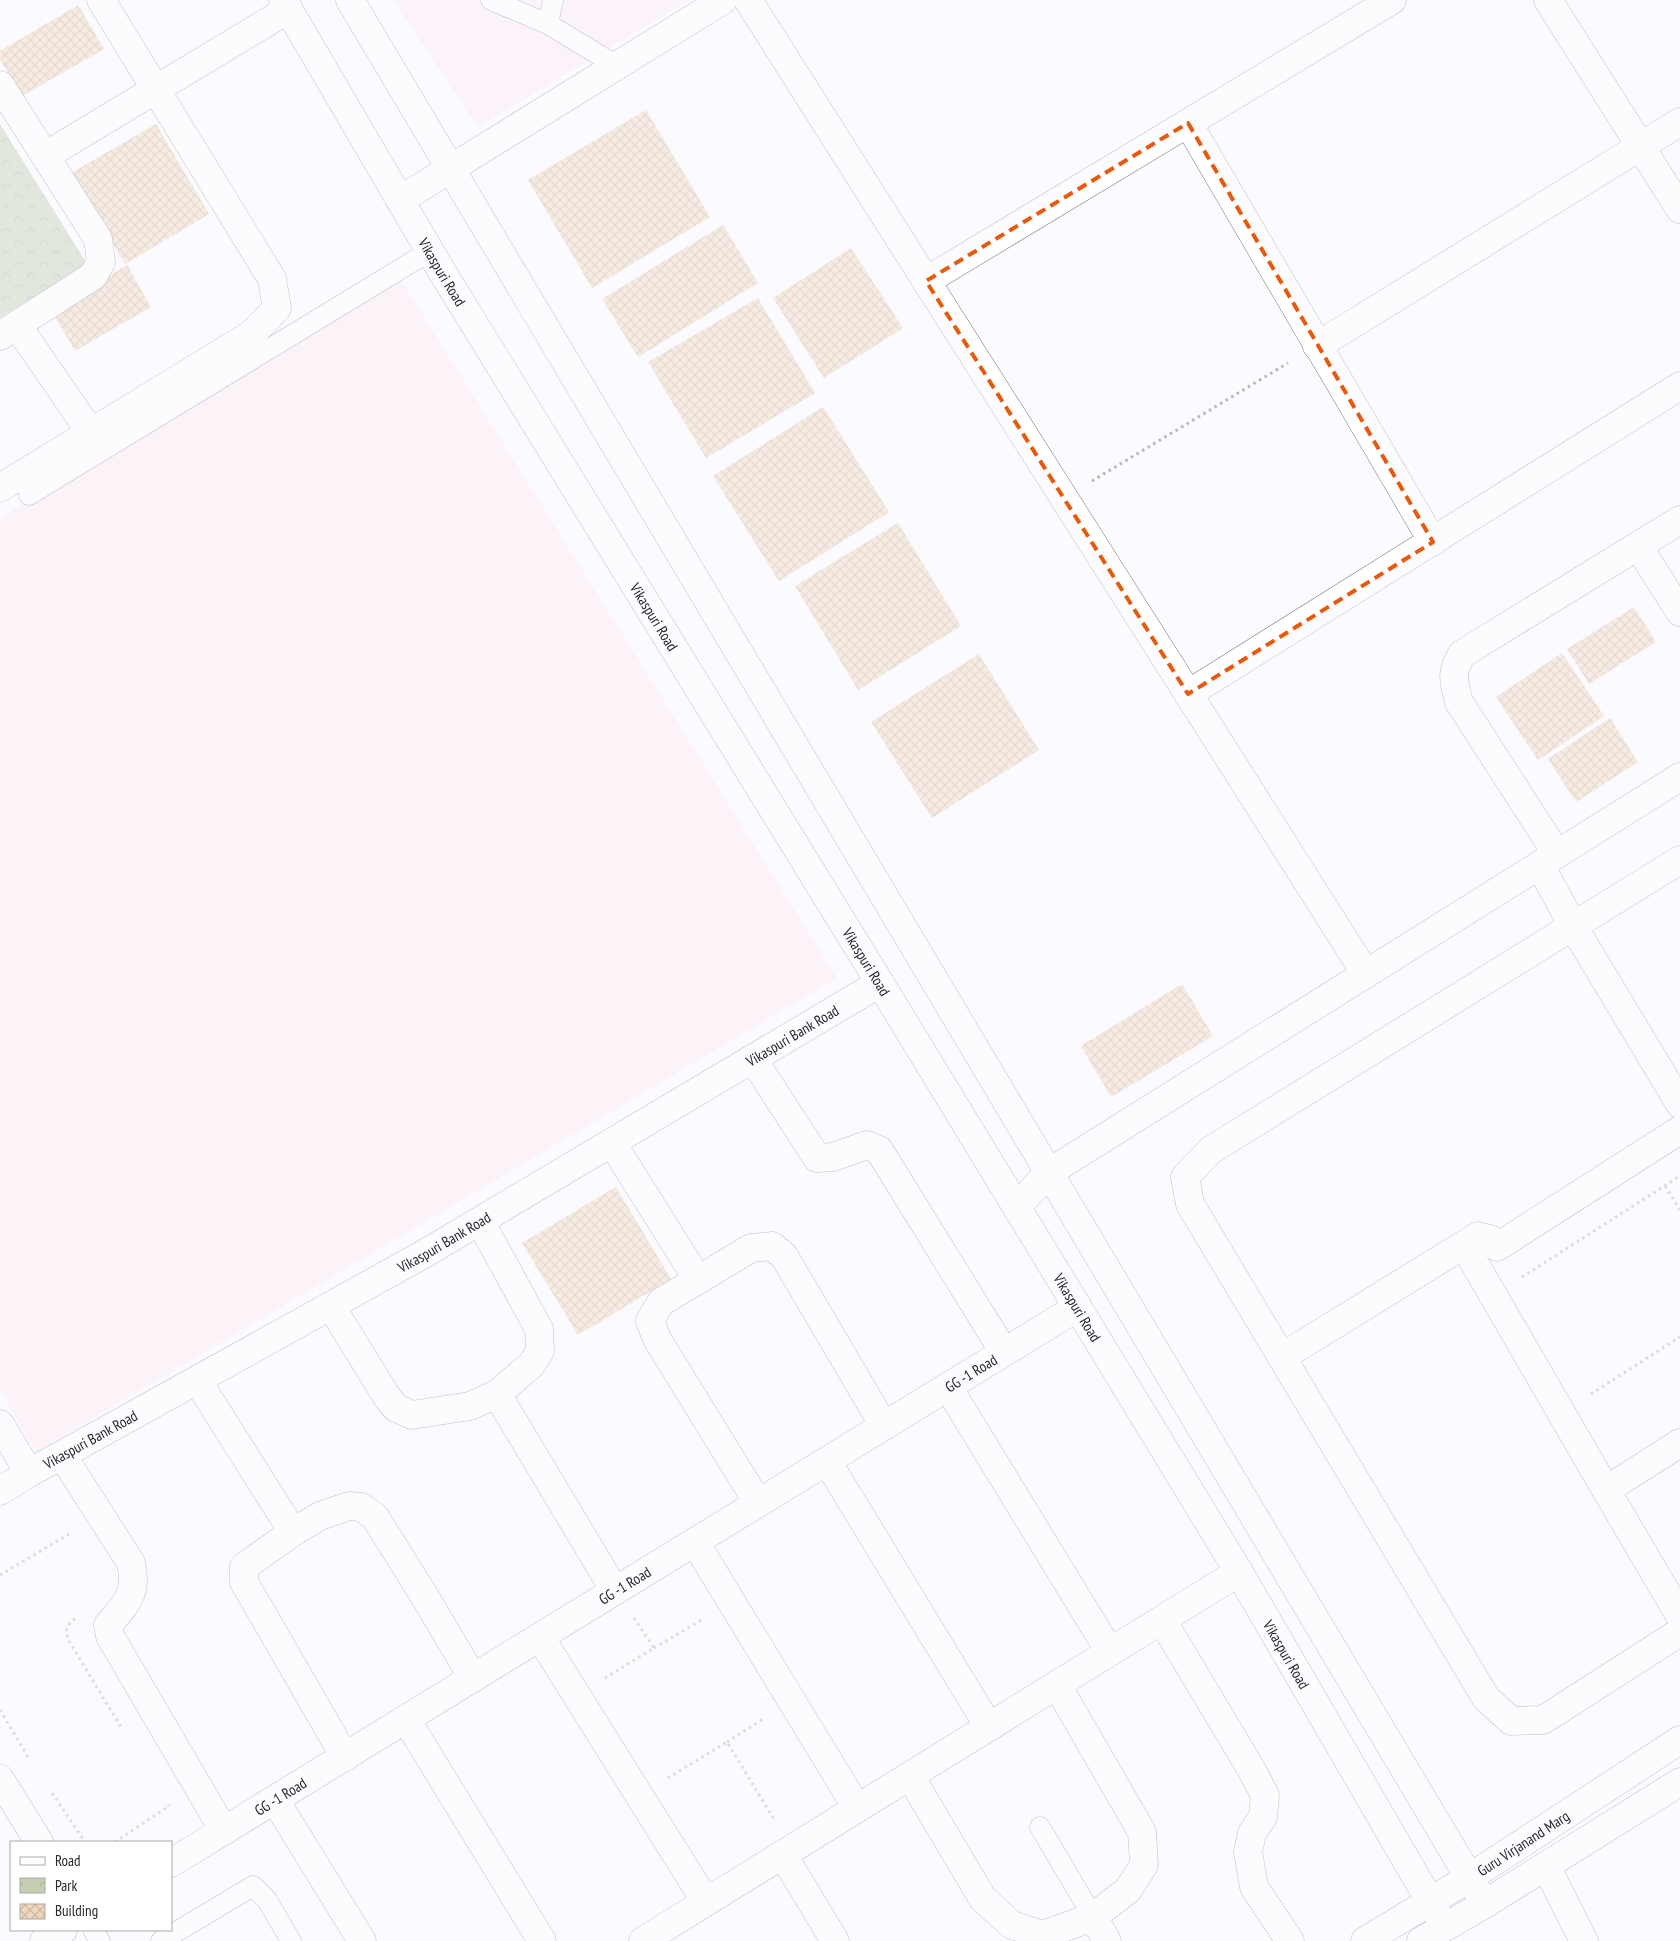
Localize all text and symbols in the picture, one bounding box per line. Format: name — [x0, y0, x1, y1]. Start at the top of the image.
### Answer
street label: Vikaspuri Road — [414, 233, 470, 309]
street label: Vikaspuri Road — [626, 578, 683, 654]
street label: Vikaspuri Road — [838, 923, 895, 999]
street label: Vikaspuri Bank Road — [741, 1000, 842, 1071]
street label: Vikaspuri Bank Road — [393, 1207, 494, 1277]
street label: Vikaspuri Road — [1049, 1269, 1106, 1345]
street label: GG -1 Road — [941, 1350, 1000, 1396]
street label: Vikaspuri Bank Road — [39, 1405, 141, 1473]
street label: GG -1 Road — [595, 1562, 654, 1608]
street label: Vikaspuri Road — [1259, 1616, 1314, 1692]
street label: GG -1 Road — [251, 1773, 310, 1819]
street label: Guru Virjanand Marg — [1473, 1806, 1572, 1880]
legend — [10, 1841, 172, 1931]
text: Road — [55, 1851, 81, 1870]
text: Park — [55, 1876, 77, 1895]
text: Building — [55, 1901, 98, 1920]

